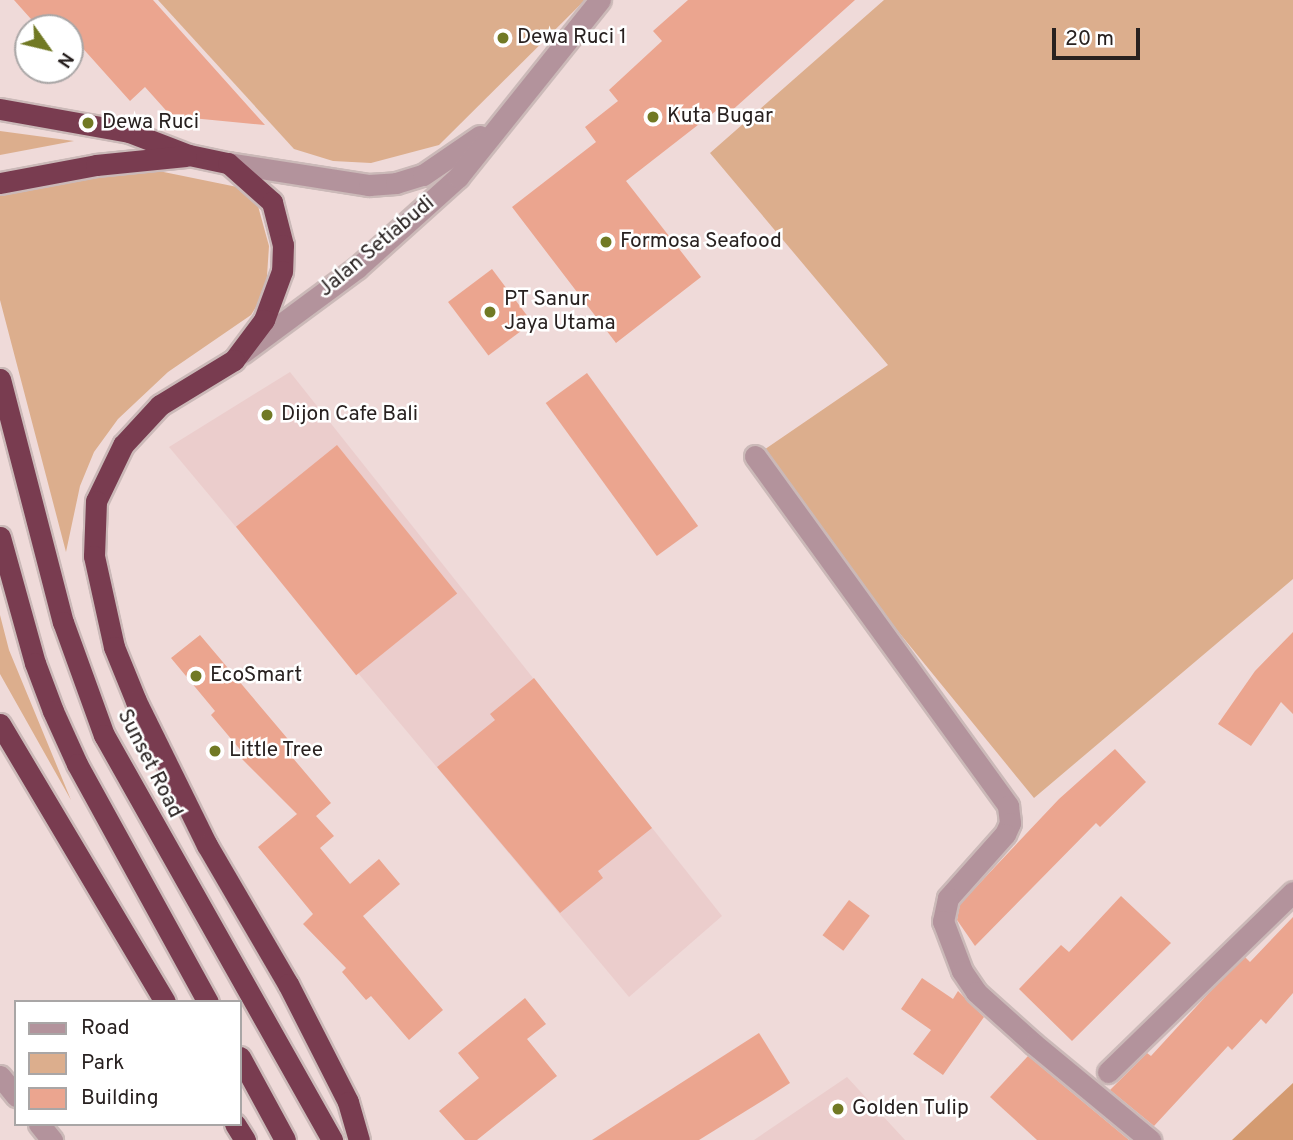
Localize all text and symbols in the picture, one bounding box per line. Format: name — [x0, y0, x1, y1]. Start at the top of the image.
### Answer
north arrow — [14, 14, 84, 84]
scale bar — [1055, 14, 1142, 58]
place label: Dewa Ruci 1 — [517, 25, 627, 51]
text: 20 m — [1065, 26, 1114, 53]
marker: Dewa Ruci 1 — [495, 30, 511, 46]
text: N — [51, 47, 79, 72]
place label: Kuta Bugar — [667, 104, 773, 130]
marker: Kuta Bugar — [645, 109, 661, 125]
place label: Dewa Ruci — [102, 110, 199, 136]
marker: Dewa Ruci — [80, 115, 96, 131]
street label: Jalan Setiabudi — [314, 191, 440, 303]
place label: Formosa Seafood — [620, 229, 782, 255]
marker: Formosa Seafood — [598, 234, 614, 250]
place label: PT Sanur Jaya Utama — [504, 287, 616, 337]
marker: PT Sanur Jaya Utama — [482, 304, 498, 320]
place label: Dijon Cafe Bali — [281, 402, 418, 428]
marker: Dijon Cafe Bali — [259, 407, 275, 423]
place label: EcoSmart — [210, 663, 302, 689]
marker: EcoSmart — [188, 668, 204, 684]
street label: Sunset Road — [111, 705, 187, 823]
place label: Little Tree — [229, 738, 324, 764]
marker: Little Tree — [207, 743, 223, 759]
legend — [14, 1000, 242, 1126]
text: Road — [81, 1015, 130, 1042]
text: Park — [81, 1050, 124, 1077]
text: Building — [81, 1085, 159, 1112]
place label: Golden Tulip — [852, 1096, 970, 1122]
marker: Golden Tulip — [830, 1101, 846, 1117]

